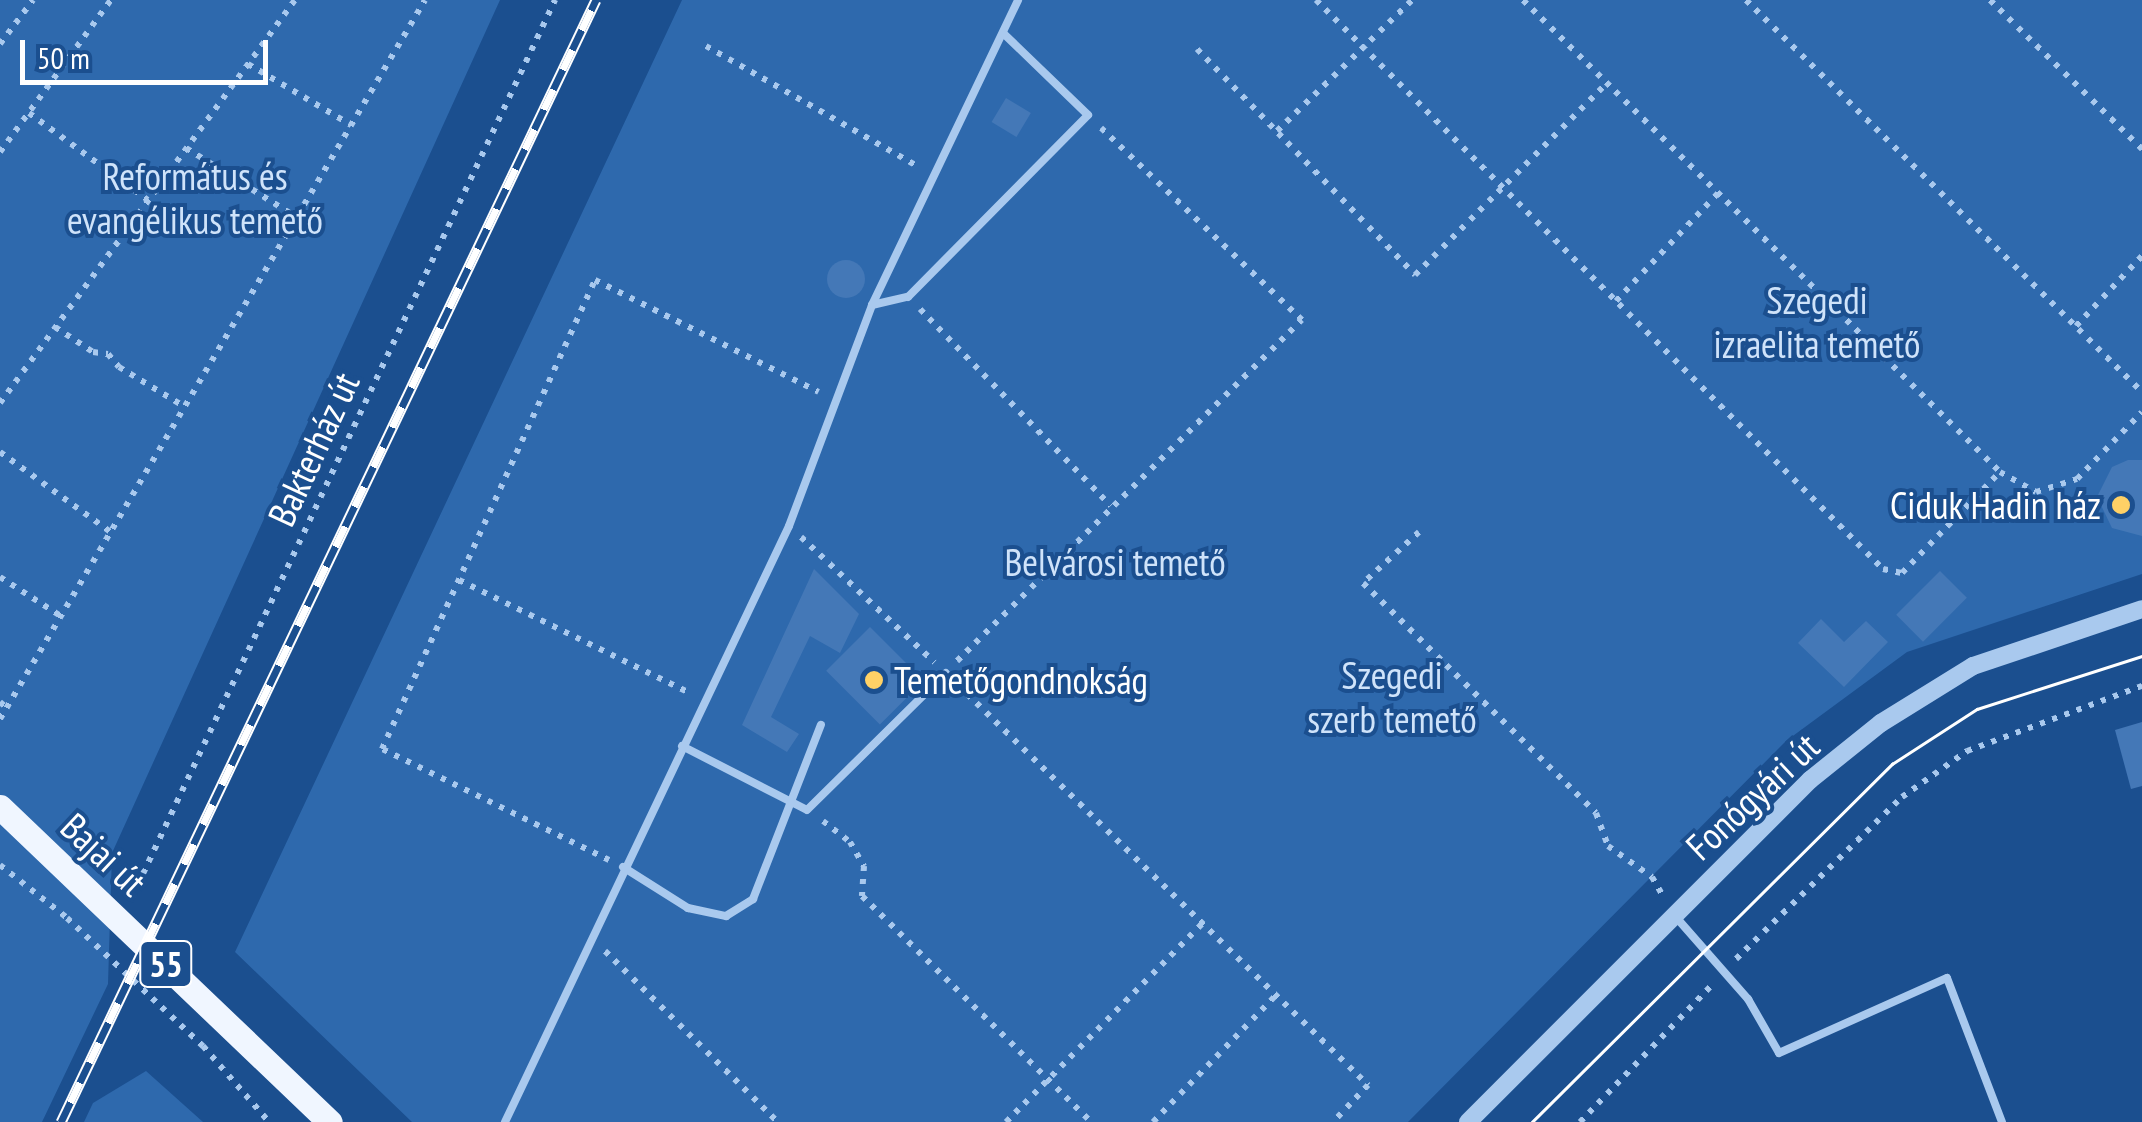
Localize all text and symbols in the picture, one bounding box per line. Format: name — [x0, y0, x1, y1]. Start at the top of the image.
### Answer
scale bar — [25, 20, 272, 82]
text: 50 m — [37, 38, 90, 77]
park label: Református és evangélikus temető — [67, 153, 323, 242]
park label: Szegedi izraelita temető — [1714, 277, 1920, 366]
street label: Bakterház út — [258, 365, 368, 533]
place label: Ciduk Hadin ház — [1889, 482, 2101, 528]
marker: Ciduk Hadin ház — [2110, 494, 2132, 516]
park label: Belvárosi temető — [1004, 539, 1226, 585]
park label: Szegedi szerb temető — [1307, 652, 1477, 742]
place label: Temetőgondnokság — [894, 657, 1148, 703]
marker: Temetőgondnokság — [863, 669, 885, 691]
street label: Fonógyári út — [1676, 723, 1828, 869]
street label: Bajai út — [52, 803, 156, 905]
road number: 55 — [138, 934, 194, 994]

